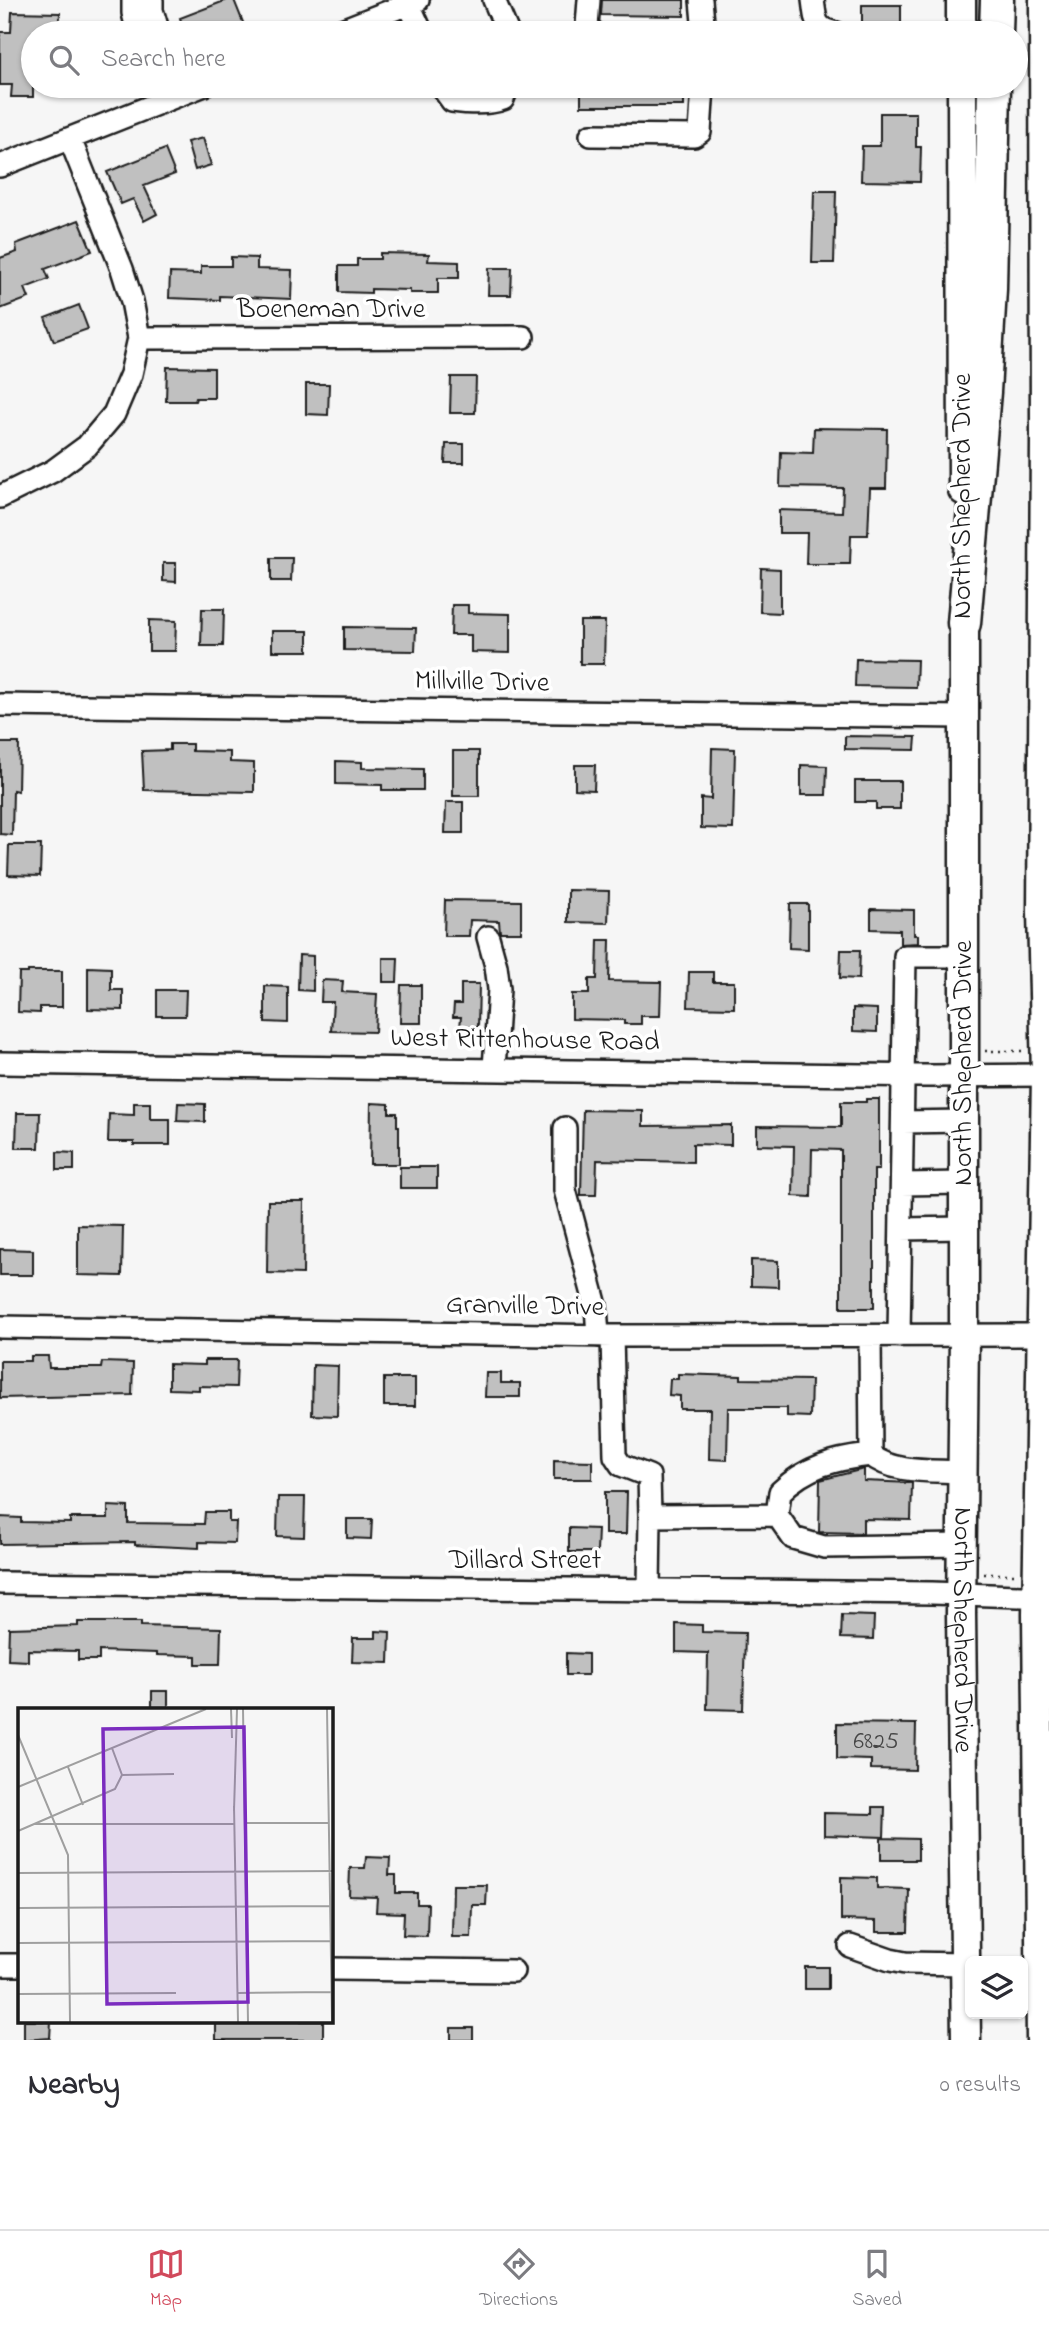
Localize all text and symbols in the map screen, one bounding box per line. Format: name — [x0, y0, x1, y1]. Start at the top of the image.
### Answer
search box — [21, 21, 1028, 98]
icon: search — [45, 41, 83, 79]
text: Search here — [101, 41, 226, 79]
street label: Boeneman Drive — [236, 290, 426, 331]
street label: North Shepherd Drive — [943, 373, 984, 619]
street label: Millville Drive — [414, 661, 550, 705]
street label: North Shepherd Drive — [944, 940, 985, 1186]
street label: West Rittenhouse Road — [390, 1018, 660, 1064]
street label: Granville Drive — [445, 1285, 605, 1329]
street label: North Shepherd Drive — [940, 1507, 983, 1754]
street label: Dillard Street — [448, 1541, 601, 1582]
inset map — [18, 1708, 332, 2022]
house number: 6825 — [853, 1725, 899, 1760]
map controls — [965, 1956, 1028, 2019]
button: layers — [965, 1956, 1028, 2019]
text: Nearby — [28, 2064, 120, 2108]
text: 0 results — [940, 2069, 1021, 2102]
tab: Map — [147, 2245, 185, 2314]
tab: Directions — [479, 2245, 558, 2314]
tab: Saved — [852, 2245, 902, 2314]

